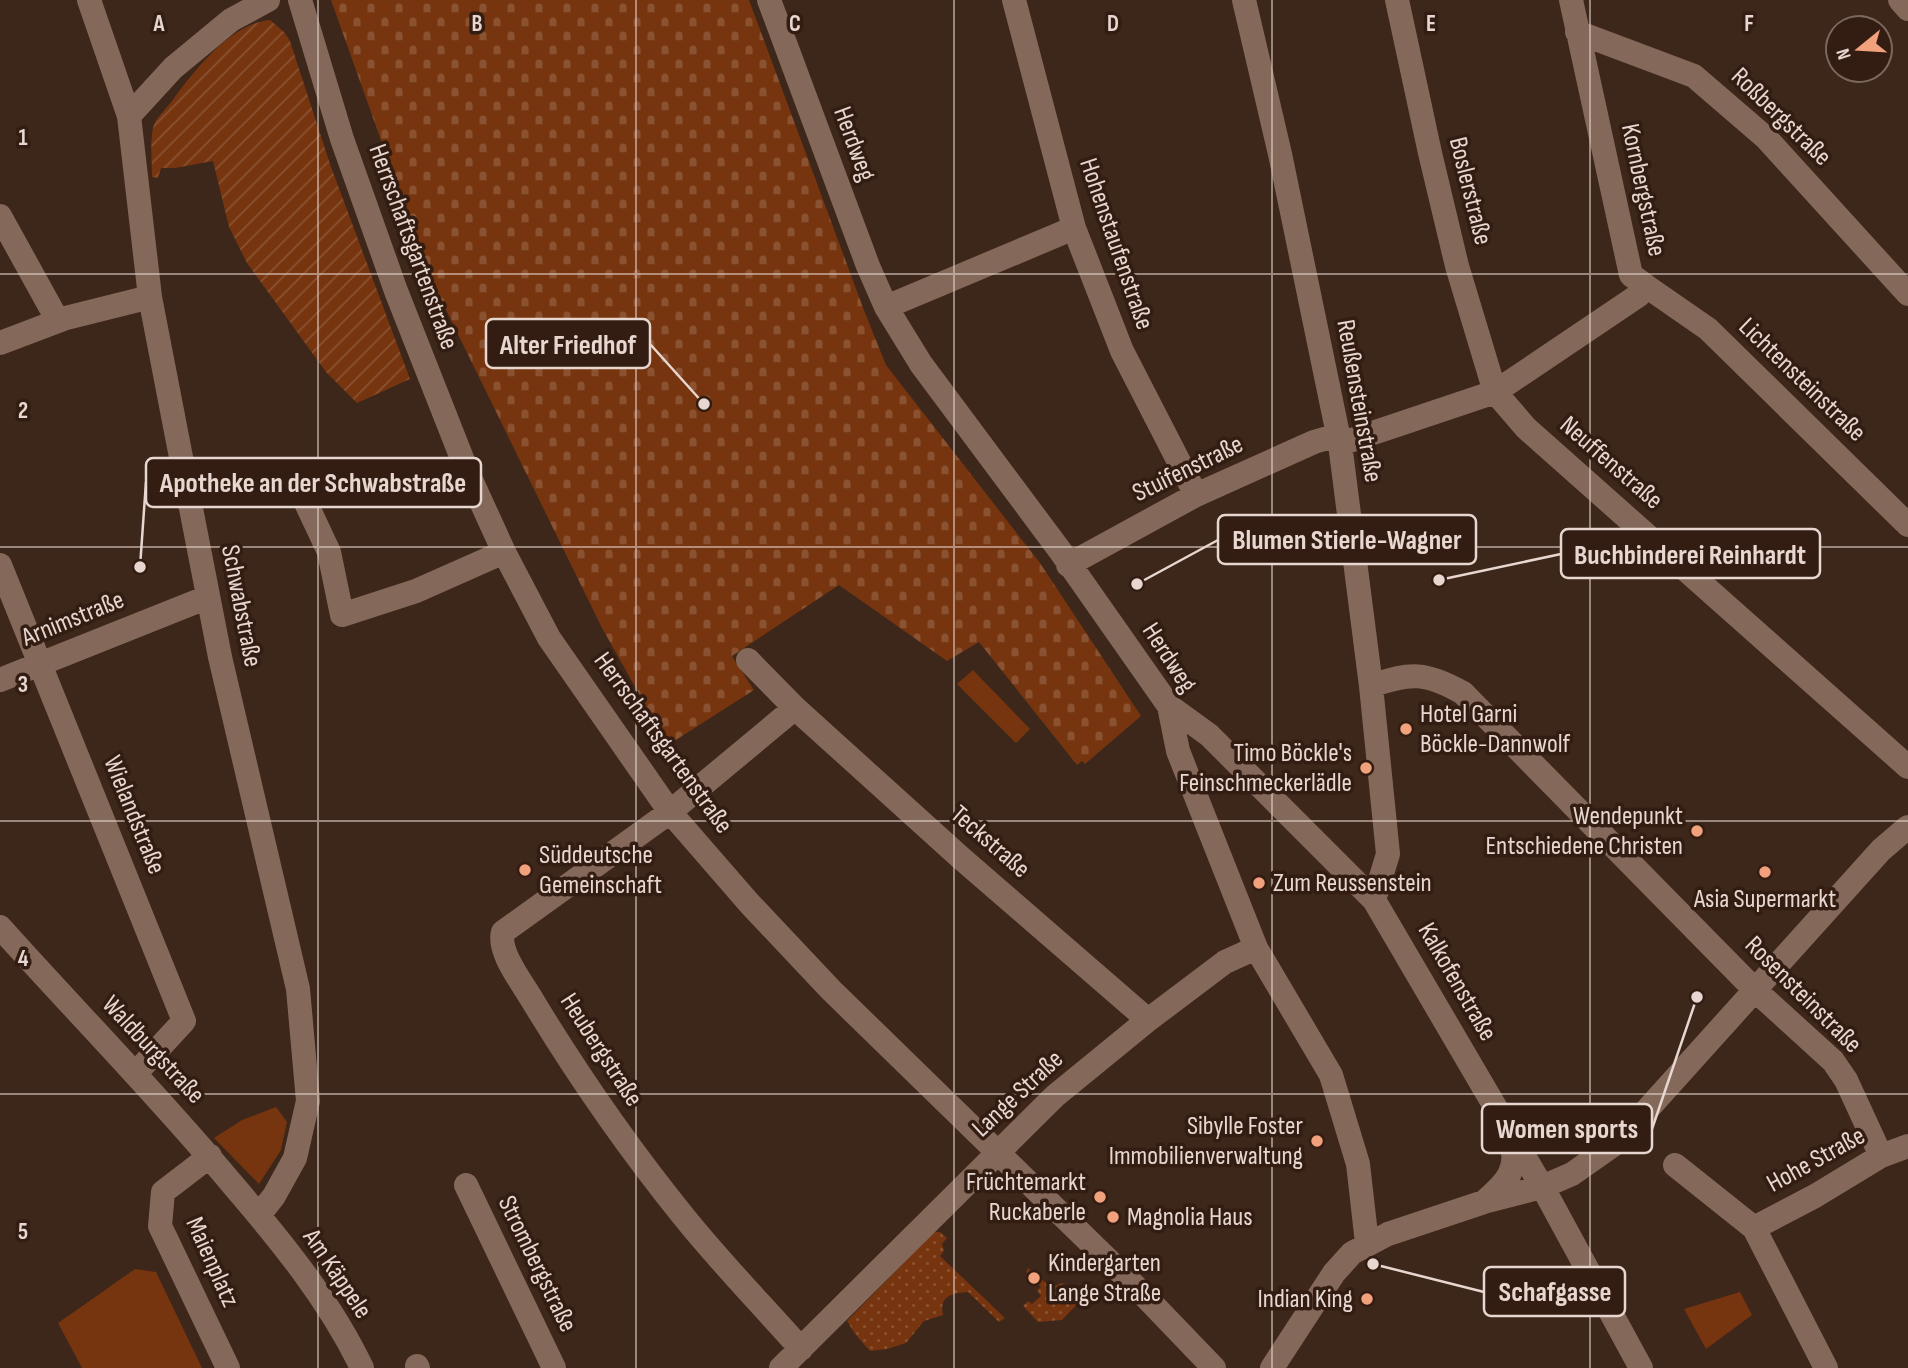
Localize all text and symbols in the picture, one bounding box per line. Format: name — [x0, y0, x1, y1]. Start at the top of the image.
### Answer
text: A — [153, 10, 166, 38]
text: B — [472, 10, 483, 38]
text: C — [789, 10, 801, 38]
text: D — [1107, 10, 1119, 38]
text: E — [1426, 10, 1436, 38]
text: F — [1744, 10, 1754, 38]
north arrow — [1824, 14, 1894, 84]
text: N — [1832, 45, 1857, 62]
street label: Roßbergstraße — [1724, 62, 1838, 172]
street label: Herdweg — [826, 103, 882, 185]
street label: Kornbergstraße — [1614, 121, 1672, 259]
text: 1 — [18, 124, 28, 152]
street label: Boslerstraße — [1442, 134, 1498, 248]
street label: Herrschaftsgartenstraße — [361, 140, 465, 354]
street label: Hohenstaufenstraße — [1072, 154, 1160, 334]
street label: Lichtensteinstraße — [1732, 312, 1872, 448]
street label: Reußensteinstraße — [1329, 317, 1389, 485]
callout: Alter Friedhof — [486, 319, 650, 368]
text: Alter Friedhof — [499, 329, 637, 362]
text: 2 — [18, 397, 28, 425]
street label: Neuffenstraße — [1553, 410, 1669, 516]
street label: Stuifenstraße — [1128, 429, 1248, 509]
callout: Apotheke an der Schwabstraße — [146, 458, 481, 507]
text: Apotheke an der Schwabstraße — [159, 467, 466, 500]
callout: Blumen Stierle-Wagner — [1218, 515, 1476, 564]
text: Blumen Stierle-Wagner — [1232, 524, 1462, 557]
callout: Buchbinderei Reinhardt — [1561, 529, 1820, 578]
text: Buchbinderei Reinhardt — [1574, 539, 1806, 572]
street label: Schwabstraße — [214, 542, 268, 670]
street label: Arnimstraße — [16, 585, 129, 654]
street label: Herdweg — [1135, 617, 1203, 699]
street label: Herrschaftsgartenstraße — [587, 646, 739, 840]
text: 3 — [18, 671, 28, 699]
place label: Hotel Garni Böckle-Dannwolf — [1420, 699, 1571, 760]
marker: Hotel Garni Böckle-Dannwolf — [1398, 721, 1414, 737]
place label: Timo Böckle's Feinschmeckerlädle — [1179, 738, 1352, 799]
street label: Wielandstraße — [96, 751, 172, 879]
marker: Timo Böckle's Feinschmeckerlädle — [1358, 760, 1374, 776]
street label: Teckstraße — [944, 799, 1036, 885]
place label: Wendepunkt Entschiedene Christen — [1485, 801, 1683, 862]
marker: Wendepunkt Entschiedene Christen — [1689, 823, 1705, 839]
place label: Süddeutsche Gemeinschaft — [539, 840, 662, 901]
marker: Süddeutsche Gemeinschaft — [517, 862, 533, 878]
marker: Asia Supermarkt — [1757, 864, 1773, 880]
place label: Zum Reussenstein — [1273, 868, 1432, 899]
marker: Zum Reussenstein — [1251, 875, 1267, 891]
place label: Asia Supermarkt — [1693, 884, 1836, 915]
street label: Kalkofenstraße — [1411, 918, 1503, 1046]
street label: Rosensteinstraße — [1738, 930, 1868, 1060]
text: 4 — [18, 945, 29, 973]
street label: Heubergstraße — [553, 988, 649, 1112]
street label: Waldburgstraße — [95, 990, 211, 1110]
street label: Lange Straße — [966, 1044, 1070, 1144]
callout: Women sports — [1482, 1104, 1652, 1153]
place label: Sibylle Foster Immobilienverwaltung — [1109, 1111, 1304, 1172]
text: Women sports — [1496, 1113, 1638, 1146]
street label: Hohe Straße — [1762, 1120, 1870, 1200]
marker: Sibylle Foster Immobilienverwaltung — [1309, 1133, 1325, 1149]
place label: Früchtemarkt Ruckaberle — [966, 1167, 1086, 1228]
marker: Früchtemarkt Ruckaberle — [1092, 1189, 1108, 1205]
street label: Strombergstraße — [491, 1191, 583, 1337]
place label: Magnolia Haus — [1127, 1202, 1253, 1233]
marker: Magnolia Haus — [1105, 1209, 1121, 1225]
street label: Maienplatz — [179, 1212, 245, 1312]
text: 5 — [18, 1218, 28, 1246]
street label: Am Käppele — [295, 1222, 378, 1325]
place label: Kindergarten Lange Straße — [1048, 1248, 1161, 1309]
callout: Schafgasse — [1484, 1267, 1625, 1316]
marker: Kindergarten Lange Straße — [1026, 1270, 1042, 1286]
text: Schafgasse — [1499, 1276, 1612, 1309]
place label: Indian King — [1258, 1284, 1353, 1315]
marker: Indian King — [1359, 1291, 1375, 1307]

